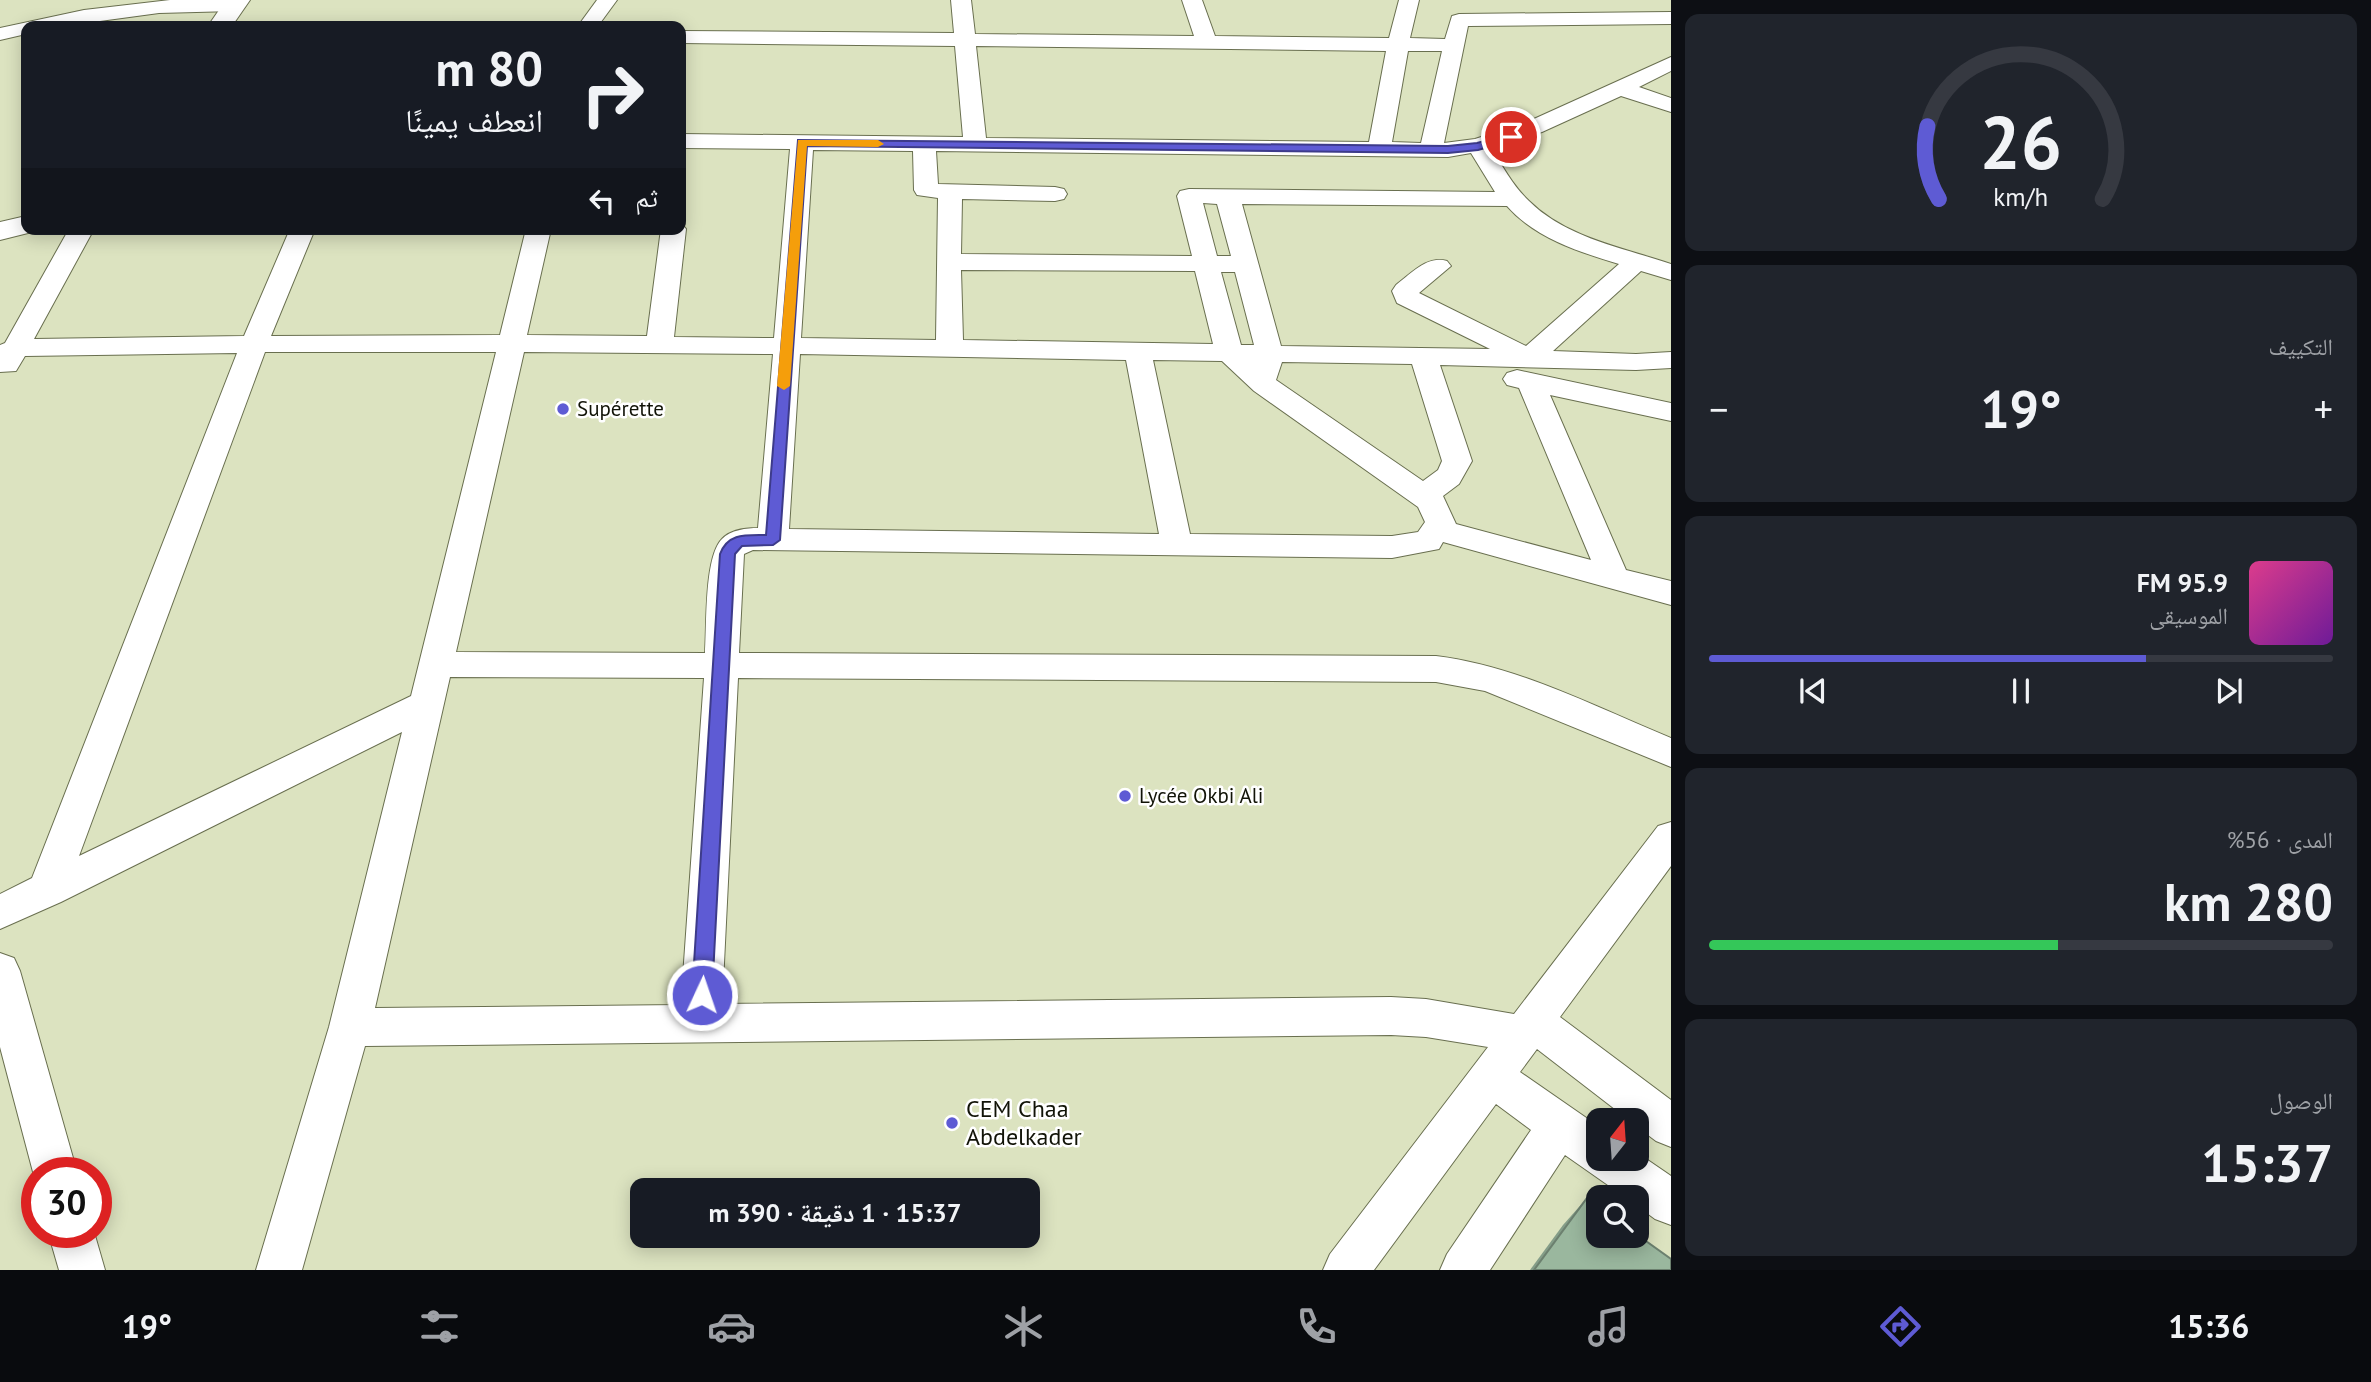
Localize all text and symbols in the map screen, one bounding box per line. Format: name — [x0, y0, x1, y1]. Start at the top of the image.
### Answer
text: 80 m — [436, 36, 543, 100]
icon: right — [567, 49, 658, 140]
text: 26 — [1980, 95, 2062, 189]
text: انعطف يمينًا — [405, 99, 543, 141]
pin — [1481, 107, 1541, 167]
icon: arrive — [1492, 118, 1530, 156]
text: km/h — [1994, 180, 2048, 212]
text: ثم — [635, 181, 658, 214]
icon: left — [583, 182, 621, 220]
text: التكييف — [2268, 332, 2333, 361]
text: 19° — [1980, 375, 2062, 442]
text: − — [1709, 384, 1728, 433]
text: + — [2314, 384, 2333, 433]
place label: Supérette — [577, 395, 664, 422]
marker: Supérette — [555, 401, 571, 417]
text: 95.9 FM — [2137, 566, 2228, 599]
text: الموسيقى — [2149, 601, 2228, 630]
icon: previous — [1794, 672, 1832, 710]
icon: pause — [2002, 672, 2040, 710]
icon: next — [2210, 672, 2248, 710]
place label: Lycée Okbi Ali — [1139, 782, 1263, 809]
marker: Lycée Okbi Ali — [1117, 788, 1133, 804]
text: المدى · 56% — [2227, 825, 2333, 854]
text: 280 km — [2164, 868, 2333, 935]
position arrow — [665, 958, 739, 1032]
text: الوصول — [2269, 1086, 2333, 1115]
place label: CEM Chaa Abdelkader — [966, 1093, 1082, 1152]
north arrow — [1586, 1108, 1648, 1171]
map controls — [1586, 1108, 1649, 1248]
marker: CEM Chaa Abdelkader — [944, 1115, 960, 1131]
text: 15:37 — [2201, 1129, 2333, 1196]
speed limit sign: 30 — [21, 1157, 112, 1248]
button: search — [1586, 1185, 1649, 1248]
text: 15:37 · 1 دقيقة · 390 m — [708, 1196, 962, 1229]
icon: filters — [415, 1302, 464, 1351]
icon: car — [707, 1302, 756, 1351]
icon: climate — [999, 1302, 1048, 1351]
icon: phone — [1292, 1302, 1341, 1351]
icon: music — [1584, 1302, 1633, 1351]
icon: directions — [1876, 1302, 1925, 1351]
text: 19° — [122, 1305, 172, 1347]
text: 15:36 — [2168, 1305, 2249, 1347]

